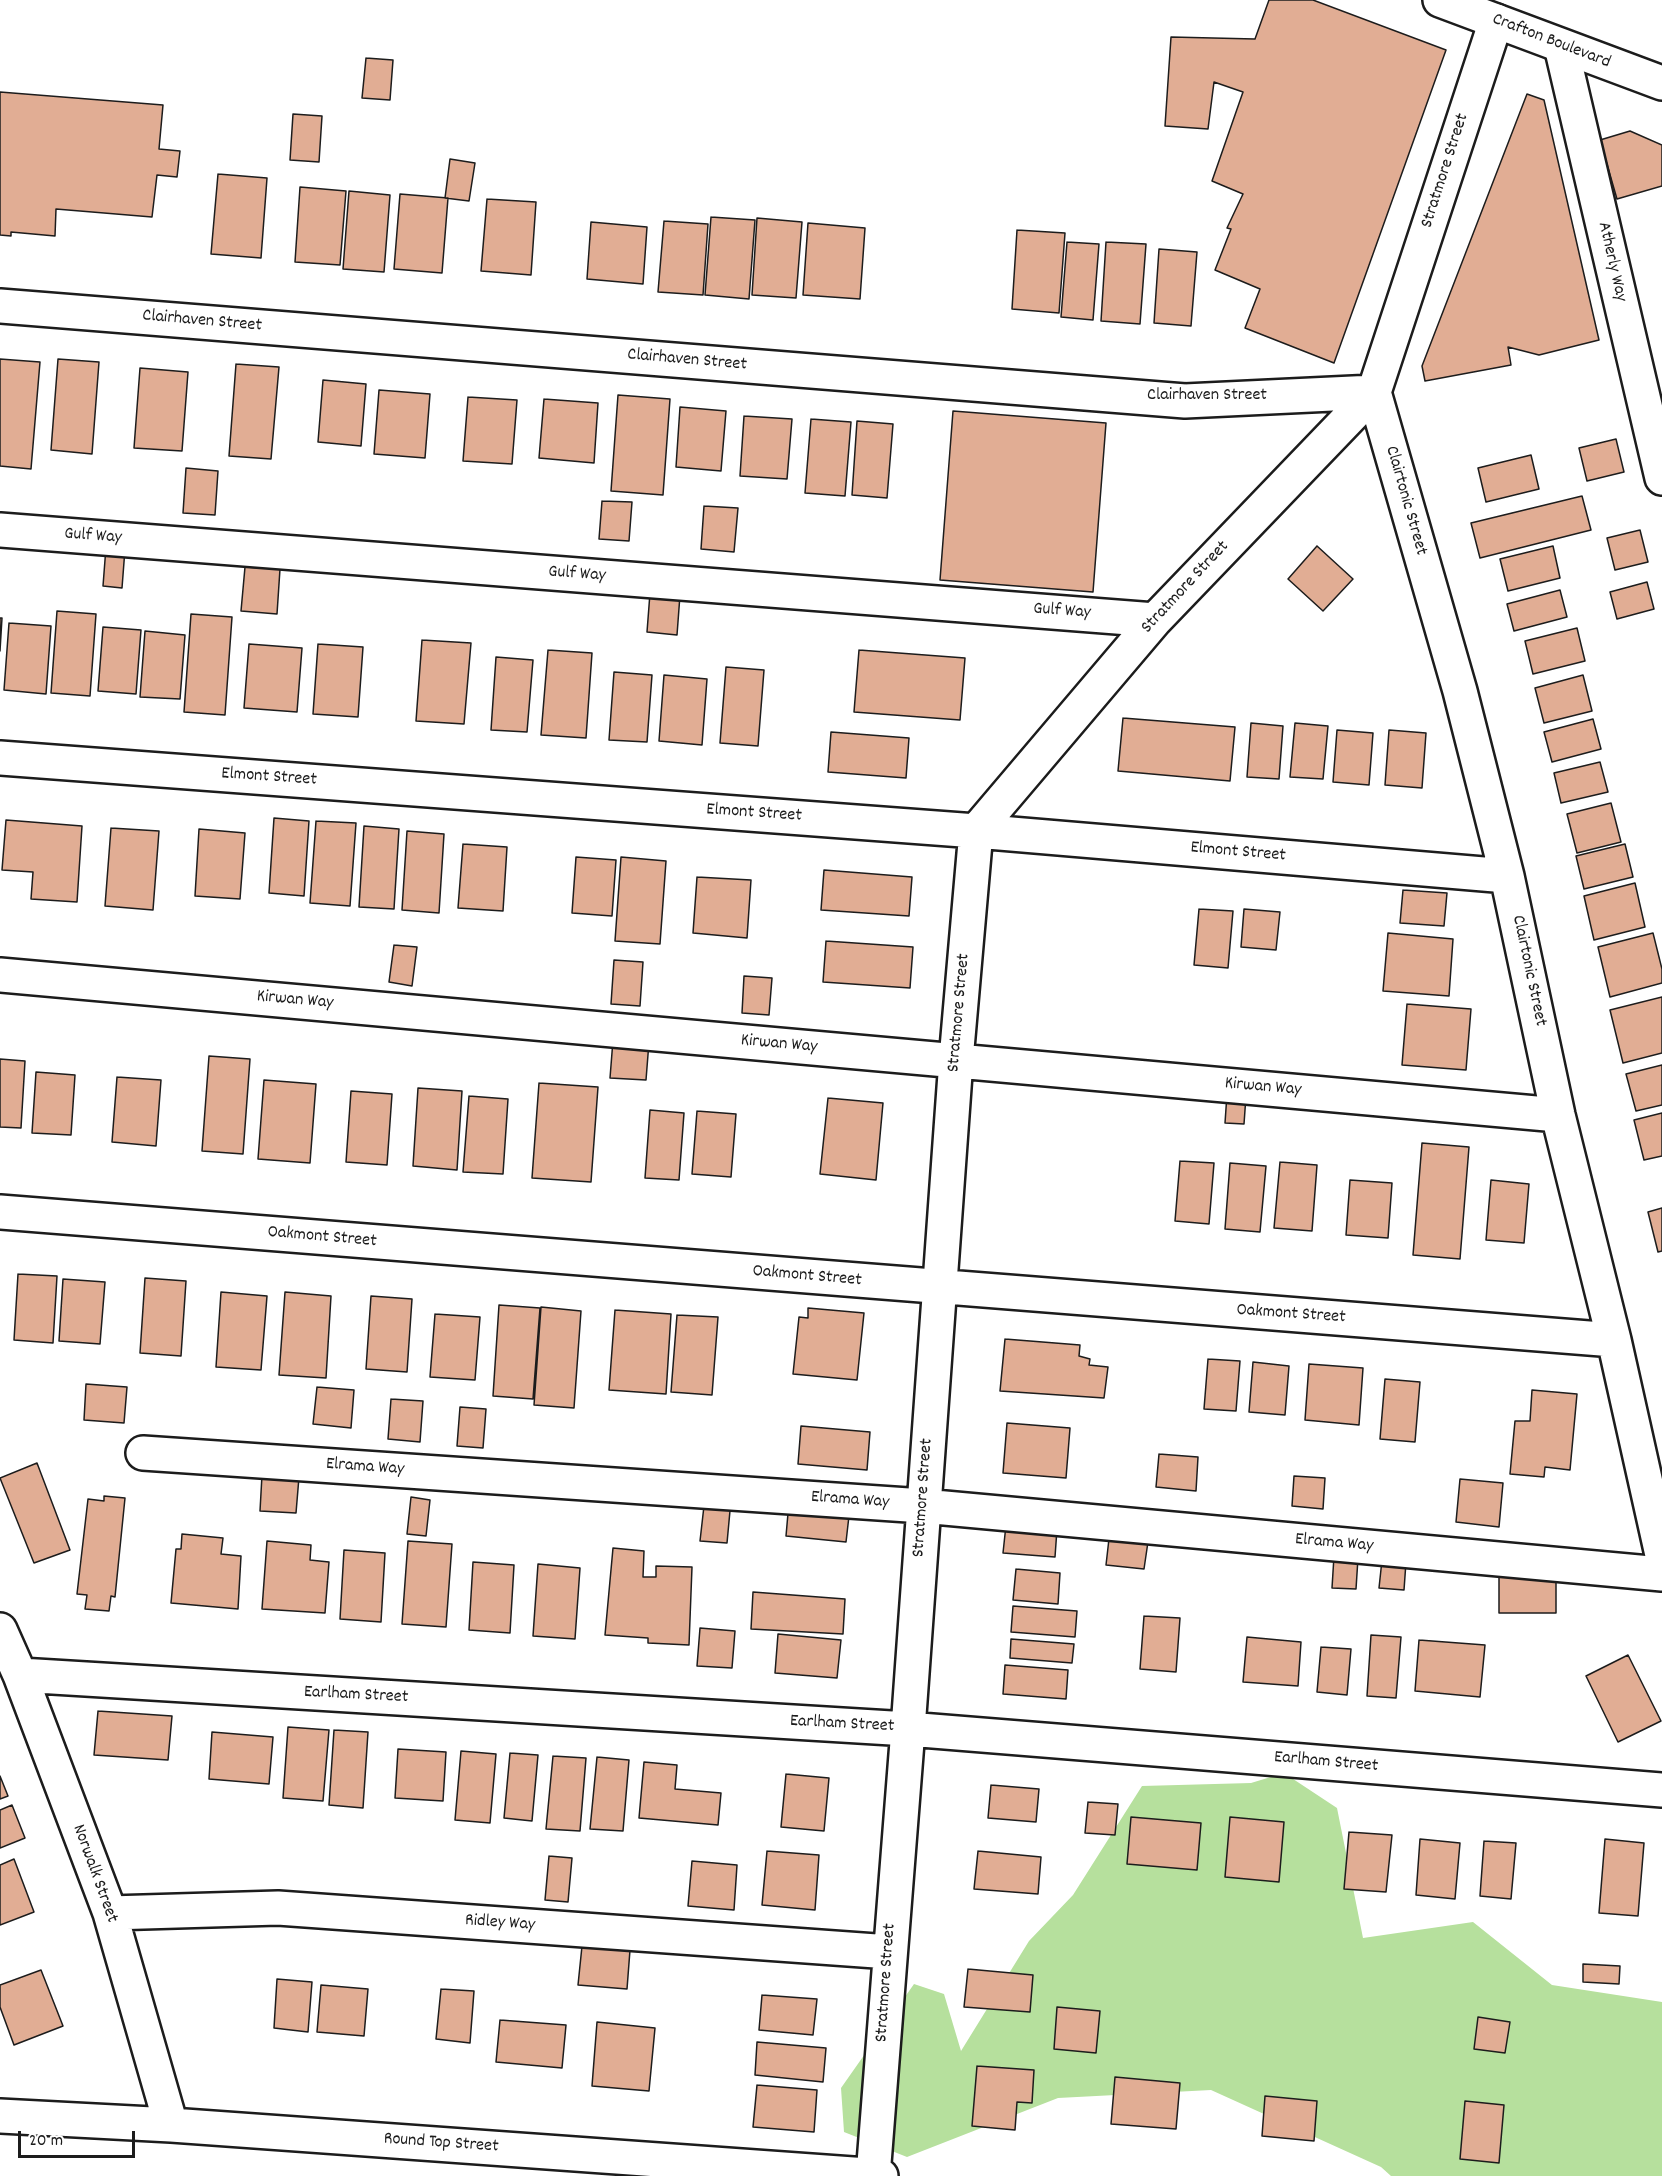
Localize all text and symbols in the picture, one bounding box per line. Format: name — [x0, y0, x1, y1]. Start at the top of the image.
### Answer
street label: Crafton Boulevard — [1489, 10, 1613, 74]
street label: Stratmore Street — [1417, 111, 1475, 231]
street label: Atherly Way — [1591, 220, 1631, 304]
street label: Clairhaven Street — [141, 306, 263, 338]
street label: Clairhaven Street — [626, 345, 748, 377]
street label: Clairhaven Street — [1147, 386, 1267, 408]
street label: Clairtonic Street — [1379, 444, 1431, 558]
street label: Gulf Way — [63, 524, 123, 550]
street label: Stratmore Street — [1137, 537, 1235, 639]
street label: Gulf Way — [547, 562, 607, 588]
street label: Gulf Way — [1032, 599, 1092, 625]
street label: Elmont Street — [221, 764, 317, 792]
street label: Elmont Street — [706, 800, 802, 828]
street label: Elmont Street — [1189, 838, 1287, 868]
street label: Clairtonic Street — [1506, 914, 1550, 1028]
street label: Stratmore Street — [944, 953, 976, 1073]
street label: Kirwan Way — [256, 987, 334, 1015]
street label: Kirwan Way — [740, 1031, 818, 1059]
street label: Kirwan Way — [1224, 1074, 1302, 1102]
street label: Oakmont Street — [267, 1222, 377, 1254]
street label: Oakmont Street — [752, 1261, 862, 1293]
street label: Oakmont Street — [1236, 1300, 1346, 1330]
street label: Stratmore Street — [909, 1438, 939, 1558]
street label: Elrama Way — [325, 1454, 405, 1482]
street label: Elrama Way — [810, 1487, 890, 1515]
street label: Elrama Way — [1294, 1530, 1374, 1558]
street label: Earlham Street — [303, 1682, 409, 1710]
street label: Earlham Street — [789, 1711, 895, 1739]
street label: Earlham Street — [1273, 1748, 1379, 1778]
street label: Norwalk Street — [66, 1822, 122, 1926]
street label: Ridley Way — [464, 1911, 536, 1937]
street label: Stratmore Street — [872, 1923, 902, 2043]
scale bar — [21, 2119, 138, 2157]
text: 20 m — [29, 2129, 63, 2154]
street label: Round Top Street — [383, 2129, 499, 2159]

